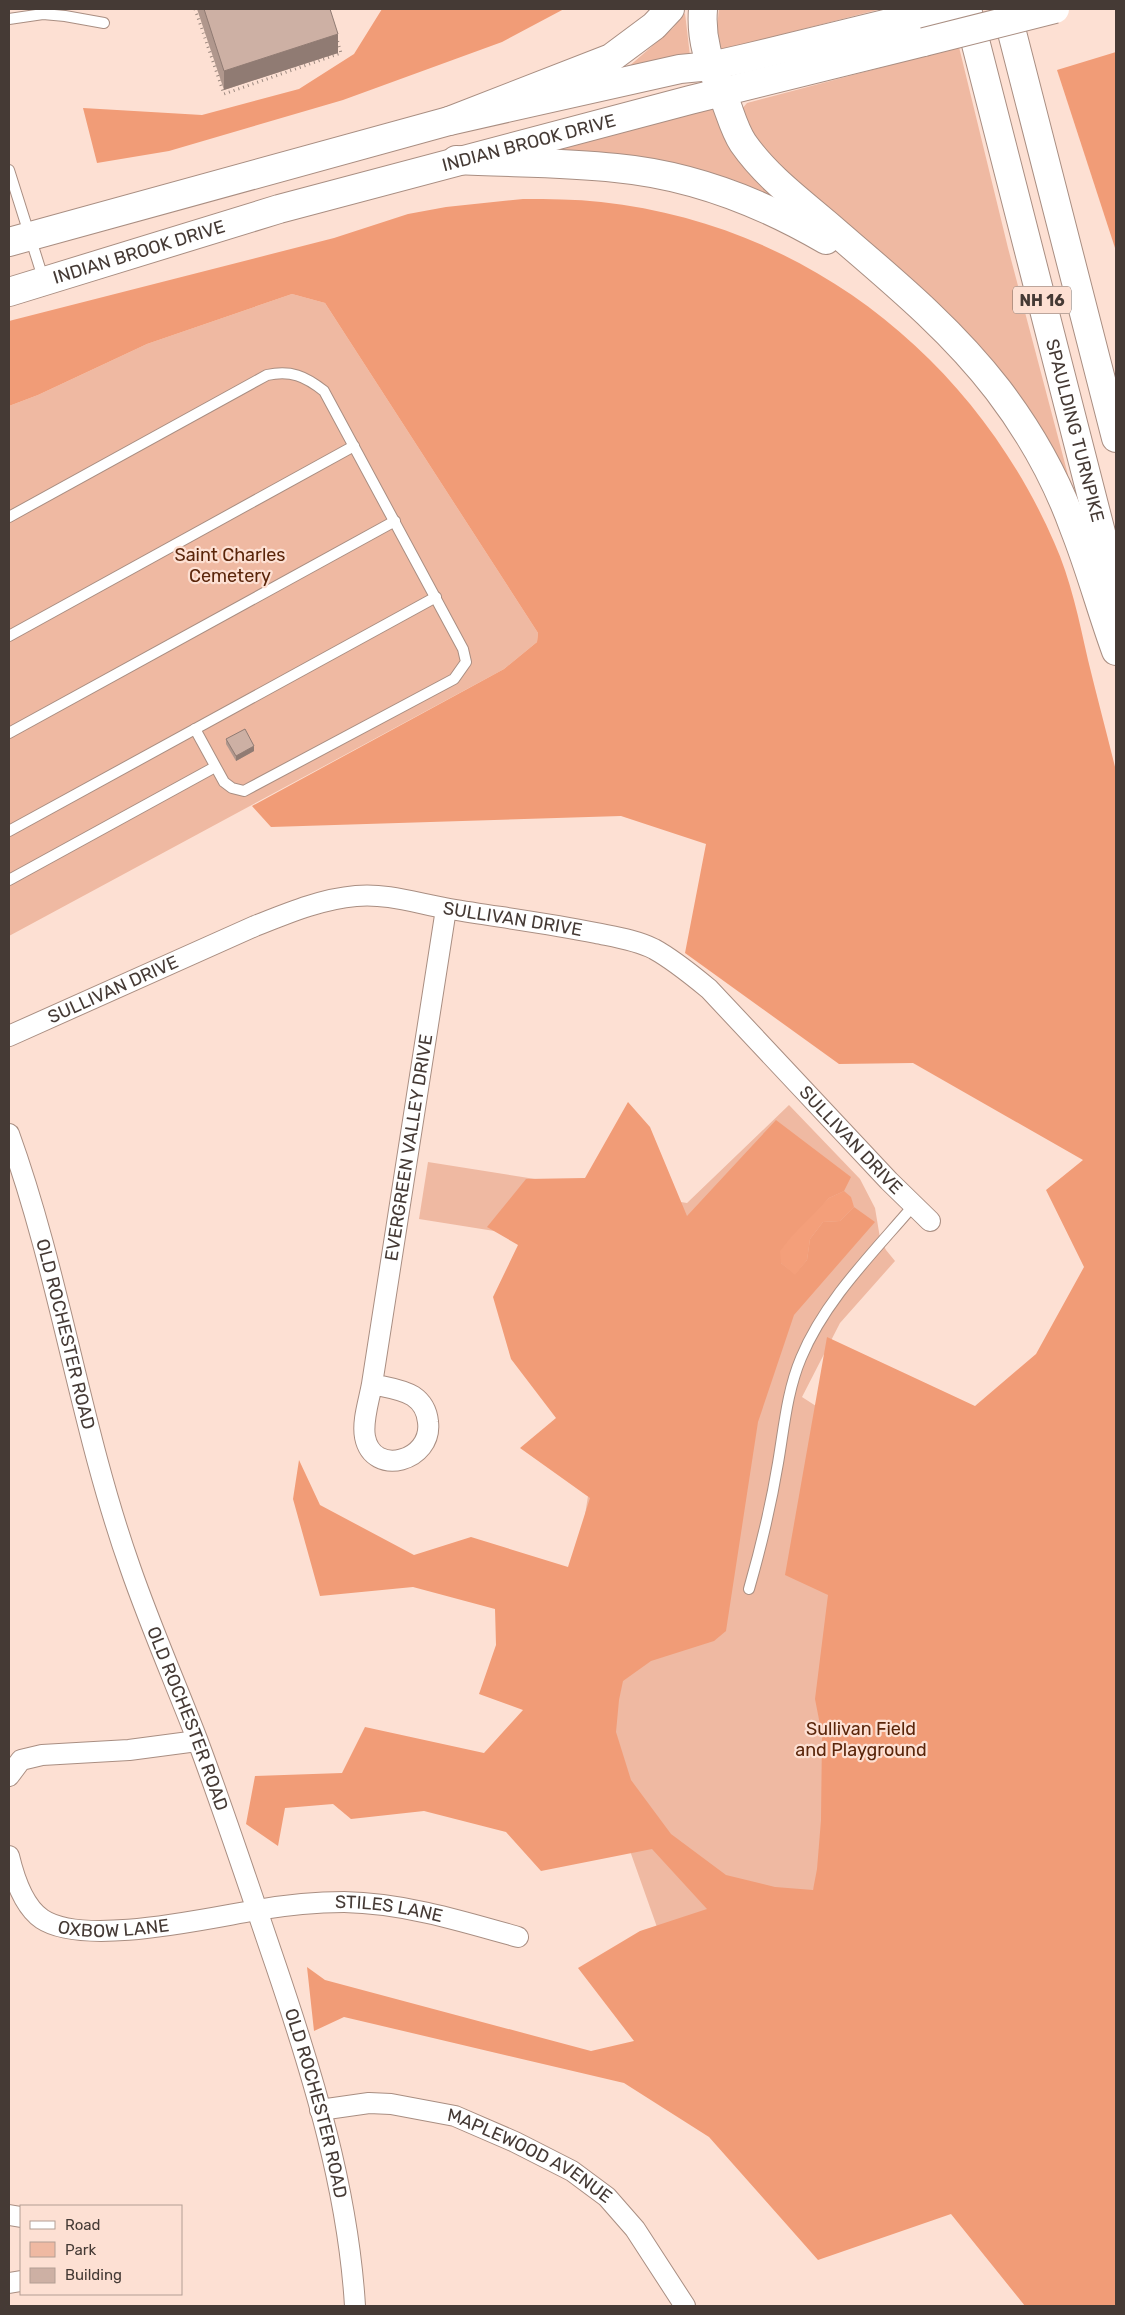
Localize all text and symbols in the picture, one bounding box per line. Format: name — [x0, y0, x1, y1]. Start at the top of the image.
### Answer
street label: INDIAN BROOK DRIVE — [440, 109, 618, 176]
street label: INDIAN BROOK DRIVE — [50, 215, 228, 289]
road number: NH 16 — [1013, 286, 1071, 314]
street label: SPAULDING TURNPIKE — [1041, 336, 1109, 524]
park label: Saint Charles Cemetery — [174, 544, 286, 587]
street label: SULLIVAN DRIVE — [441, 897, 584, 941]
street label: SULLIVAN DRIVE — [44, 951, 182, 1028]
street label: EVERGREEN VALLEY DRIVE — [380, 1033, 437, 1262]
street label: SULLIVAN DRIVE — [794, 1081, 907, 1199]
street label: OLD ROCHESTER ROAD — [31, 1236, 100, 1432]
street label: OLD ROCHESTER ROAD — [142, 1623, 233, 1814]
park label: Sullivan Field and Playground — [795, 1718, 927, 1761]
street label: STILES LANE — [335, 1891, 445, 1927]
street label: OXBOW LANE — [56, 1914, 170, 1942]
street label: OLD ROCHESTER ROAD — [280, 2005, 352, 2200]
street label: MAPLEWOOD AVENUE — [445, 2104, 616, 2208]
legend — [20, 2205, 182, 2295]
text: Road — [65, 2216, 101, 2234]
text: Park — [65, 2241, 96, 2259]
text: Building — [65, 2266, 122, 2284]

